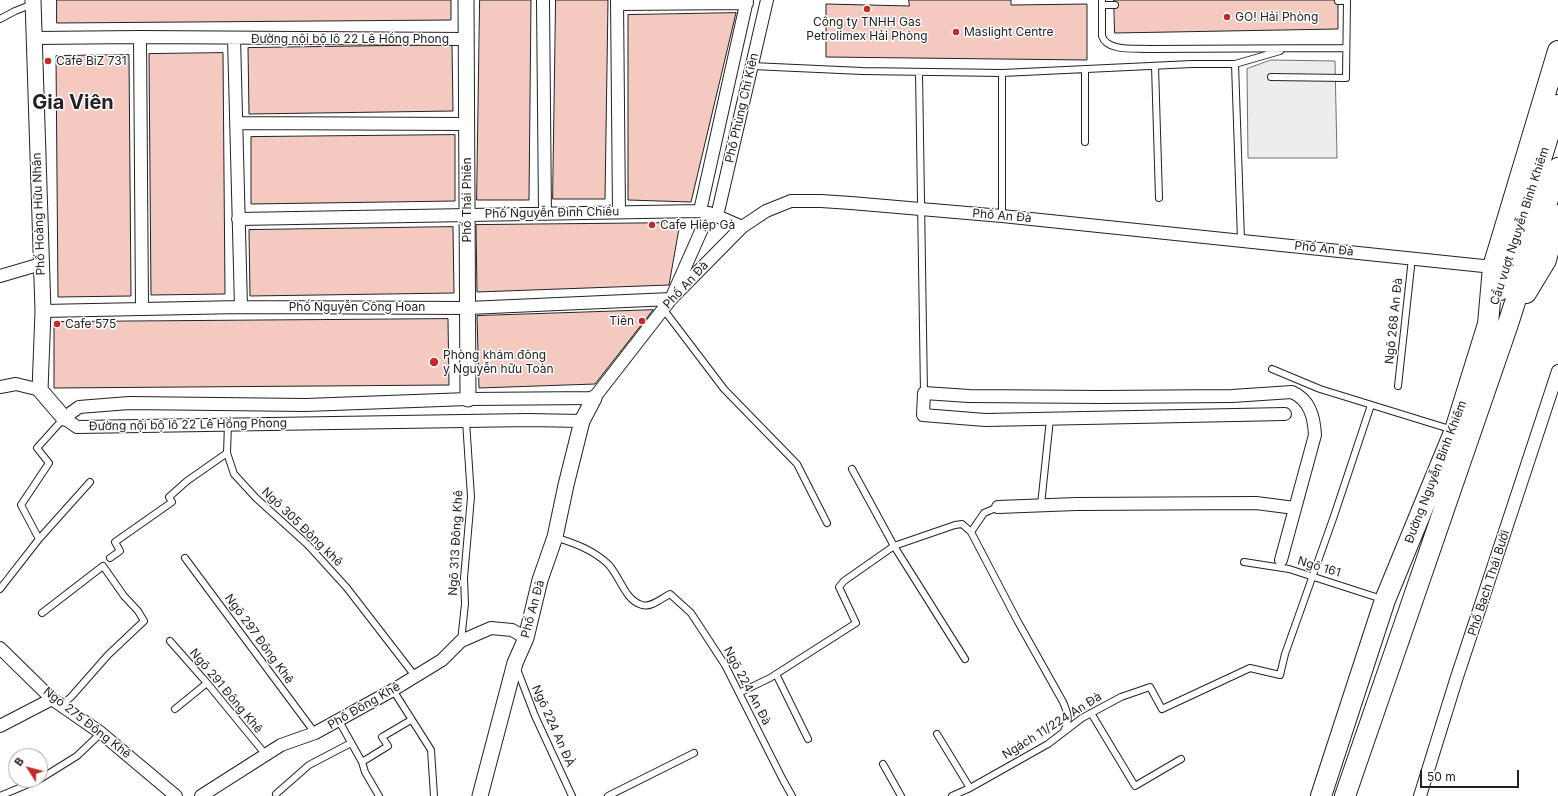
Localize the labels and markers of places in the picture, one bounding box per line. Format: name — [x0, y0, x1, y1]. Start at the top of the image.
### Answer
marker: Công ty TNHH Gas Petrolimex Hải Phòng — [862, 4, 872, 14]
place label: GO! Hải Phòng — [1235, 10, 1318, 24]
marker: GO! Hải Phòng — [1222, 12, 1232, 22]
place label: Công ty TNHH Gas Petrolimex Hải Phòng — [806, 15, 928, 43]
place label: Maslight Centre — [964, 25, 1054, 39]
marker: Maslight Centre — [951, 27, 961, 37]
place label: Cafe BiZ 731 — [56, 54, 127, 68]
marker: Cafe BiZ 731 — [43, 56, 53, 66]
place label: Cafe Hiệp Gà — [660, 218, 735, 232]
marker: Cafe Hiệp Gà — [647, 220, 657, 230]
place label: Tiên — [609, 314, 634, 328]
marker: Tiên — [637, 316, 647, 326]
place label: Cafe 575 — [65, 317, 116, 331]
marker: Cafe 575 — [52, 319, 62, 329]
place label: Phòng khám đông y Nguyễn hữu Toàn — [443, 348, 554, 376]
marker: Phòng khám đông y Nguyễn hữu Toàn — [428, 356, 440, 368]

